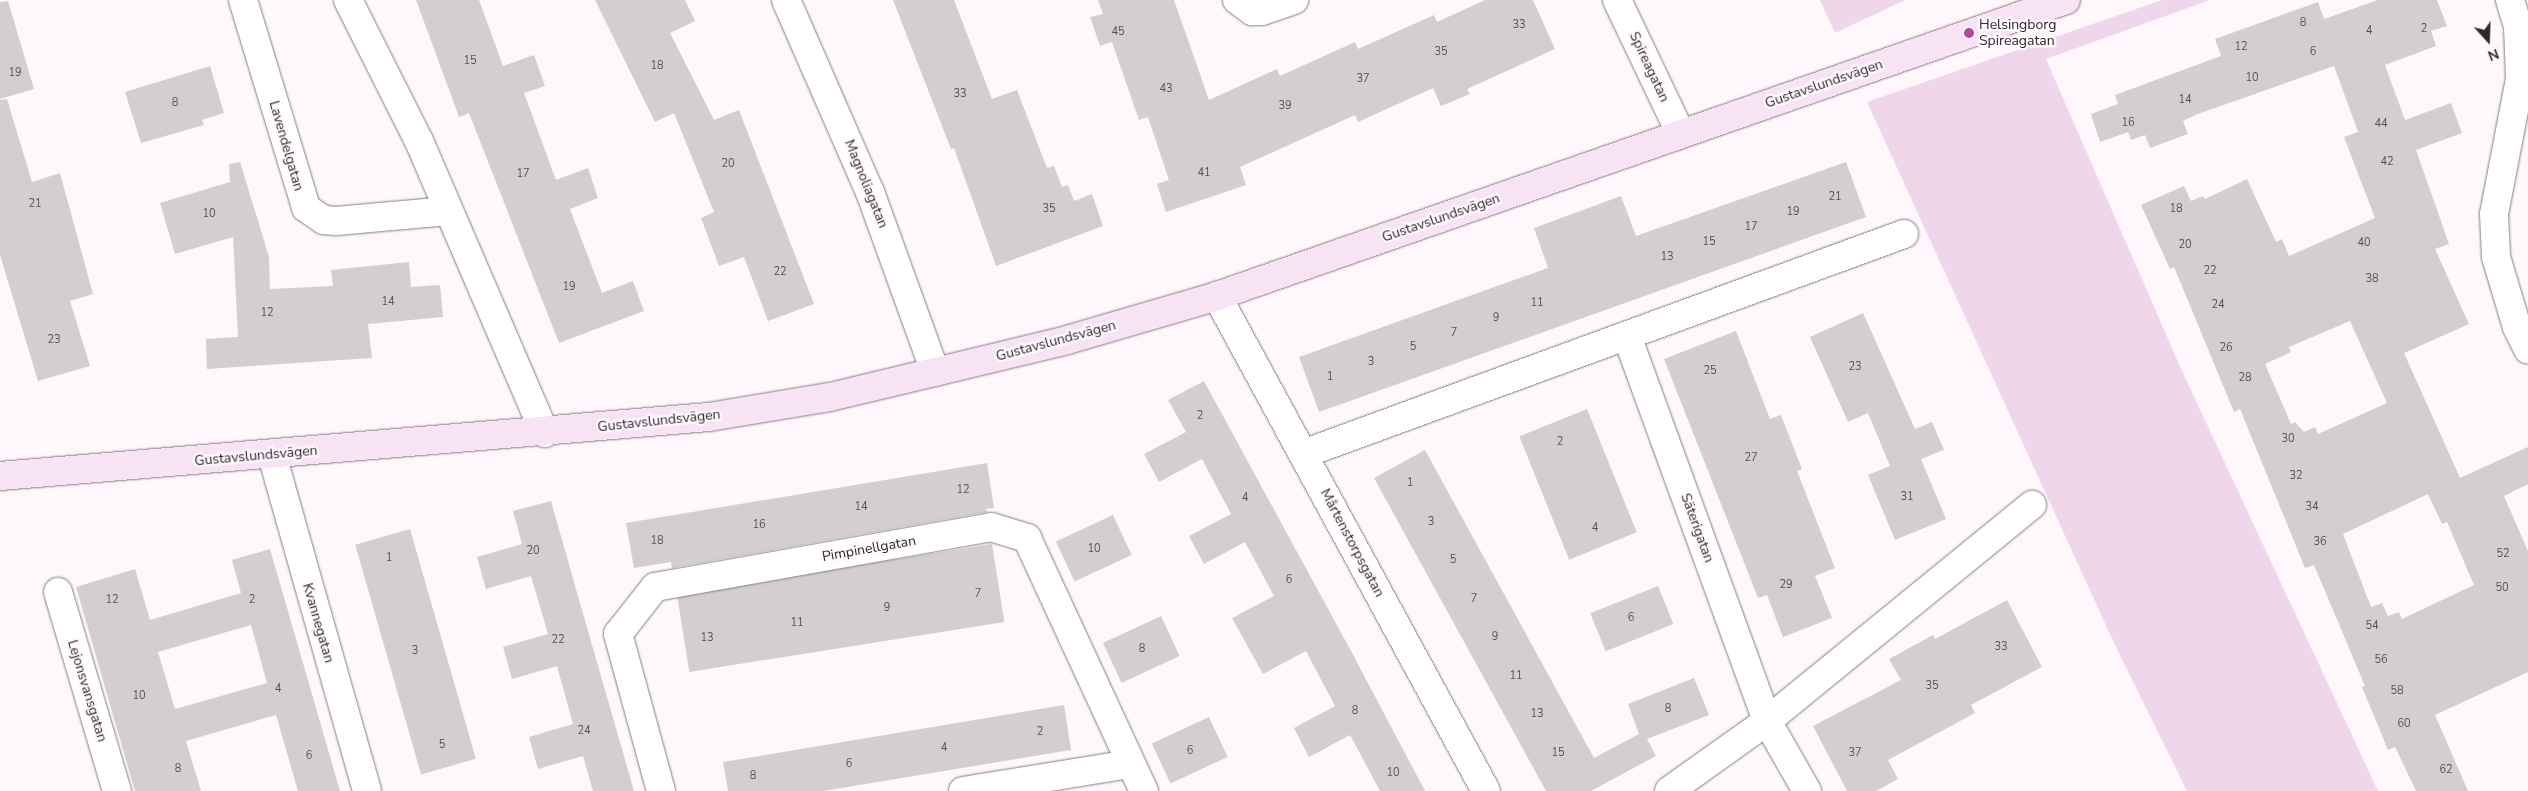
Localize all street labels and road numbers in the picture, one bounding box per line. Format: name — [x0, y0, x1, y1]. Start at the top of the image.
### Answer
street label: Spireagatan — [1625, 29, 1673, 105]
street label: Gustavslundsvägen — [1763, 56, 1885, 112]
street label: Lavendelgatan — [265, 99, 307, 193]
street label: Magnoliagatan — [841, 137, 891, 231]
street label: Gustavslundsvägen — [1380, 190, 1502, 246]
street label: Gustavslundsvägen — [994, 317, 1118, 365]
street label: Gustavslundsvägen — [597, 406, 721, 436]
street label: Gustavslundsvägen — [194, 442, 318, 470]
street label: Mårtenstorpsgatan — [1316, 486, 1388, 600]
street label: Säterigatan — [1677, 491, 1717, 565]
street label: Pimpinellgatan — [821, 532, 917, 566]
street label: Kvannegatan — [299, 581, 337, 665]
street label: Lejonsvansgatan — [64, 638, 110, 744]

